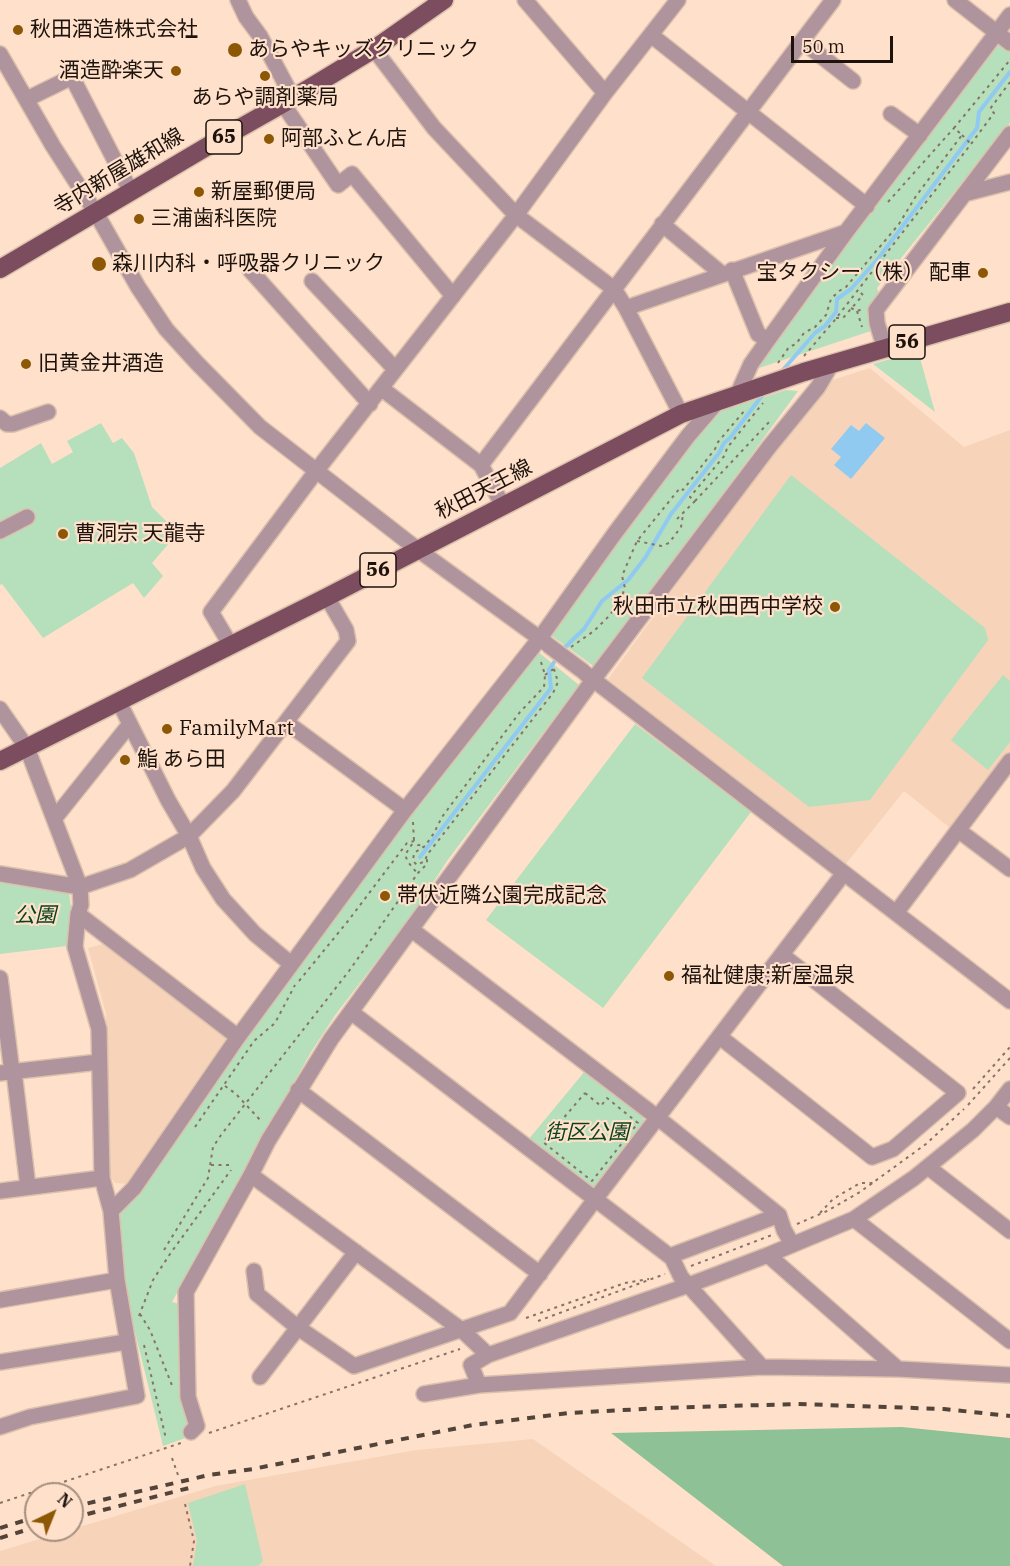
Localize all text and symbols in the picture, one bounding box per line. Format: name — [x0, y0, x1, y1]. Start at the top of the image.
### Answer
place label: 秋田酒造株式会社 — [30, 17, 198, 43]
marker: 秋田酒造株式会社 — [11, 23, 25, 37]
scale bar — [794, 24, 896, 62]
text: 50 m — [802, 35, 845, 58]
place label: あらやキッズクリニック — [248, 37, 479, 63]
marker: あらやキッズクリニック — [226, 41, 244, 59]
place label: 酒造酔楽天 — [59, 58, 164, 84]
marker: 酒造酔楽天 — [169, 64, 183, 78]
marker: あらや調剤薬局 — [258, 69, 272, 83]
place label: あらや調剤薬局 — [192, 85, 338, 111]
road number: 65 — [206, 120, 242, 154]
street label: 寺内新屋雄和線 — [50, 123, 188, 221]
place label: 阿部ふとん店 — [281, 126, 407, 152]
marker: 阿部ふとん店 — [262, 132, 276, 146]
place label: 新屋郵便局 — [211, 179, 316, 205]
marker: 新屋郵便局 — [192, 185, 206, 199]
place label: 三浦歯科医院 — [151, 206, 277, 232]
marker: 三浦歯科医院 — [132, 212, 146, 226]
place label: 森川内科・呼吸器クリニック — [112, 251, 385, 277]
marker: 森川内科・呼吸器クリニック — [90, 255, 108, 273]
place label: 宝タクシー（株） 配車 — [756, 260, 971, 286]
marker: 宝タクシー（株） 配車 — [976, 266, 990, 280]
road number: 56 — [889, 325, 925, 359]
place label: 旧黄金井酒造 — [38, 351, 164, 377]
marker: 旧黄金井酒造 — [19, 357, 33, 371]
street label: 秋田天王線 — [432, 455, 536, 525]
place label: 曹洞宗 天龍寺 — [75, 521, 206, 547]
marker: 曹洞宗 天龍寺 — [56, 527, 70, 541]
road number: 56 — [360, 553, 396, 587]
place label: 秋田市立秋田西中学校 — [613, 594, 823, 620]
marker: 秋田市立秋田西中学校 — [828, 600, 842, 614]
place label: FamilyMart — [179, 716, 294, 742]
marker: FamilyMart — [160, 722, 174, 736]
place label: 鮨 あら田 — [137, 747, 226, 773]
marker: 鮨 あら田 — [118, 753, 132, 767]
place label: 帯伏近隣公園完成記念 — [397, 883, 607, 909]
marker: 帯伏近隣公園完成記念 — [378, 889, 392, 903]
park label: 公園 — [14, 903, 56, 929]
place label: 福祉健康;新屋温泉 — [681, 963, 855, 989]
marker: 福祉健康;新屋温泉 — [662, 969, 676, 983]
park label: 街区公園 — [545, 1120, 629, 1146]
north arrow — [24, 1482, 84, 1542]
text: N — [53, 1489, 76, 1512]

